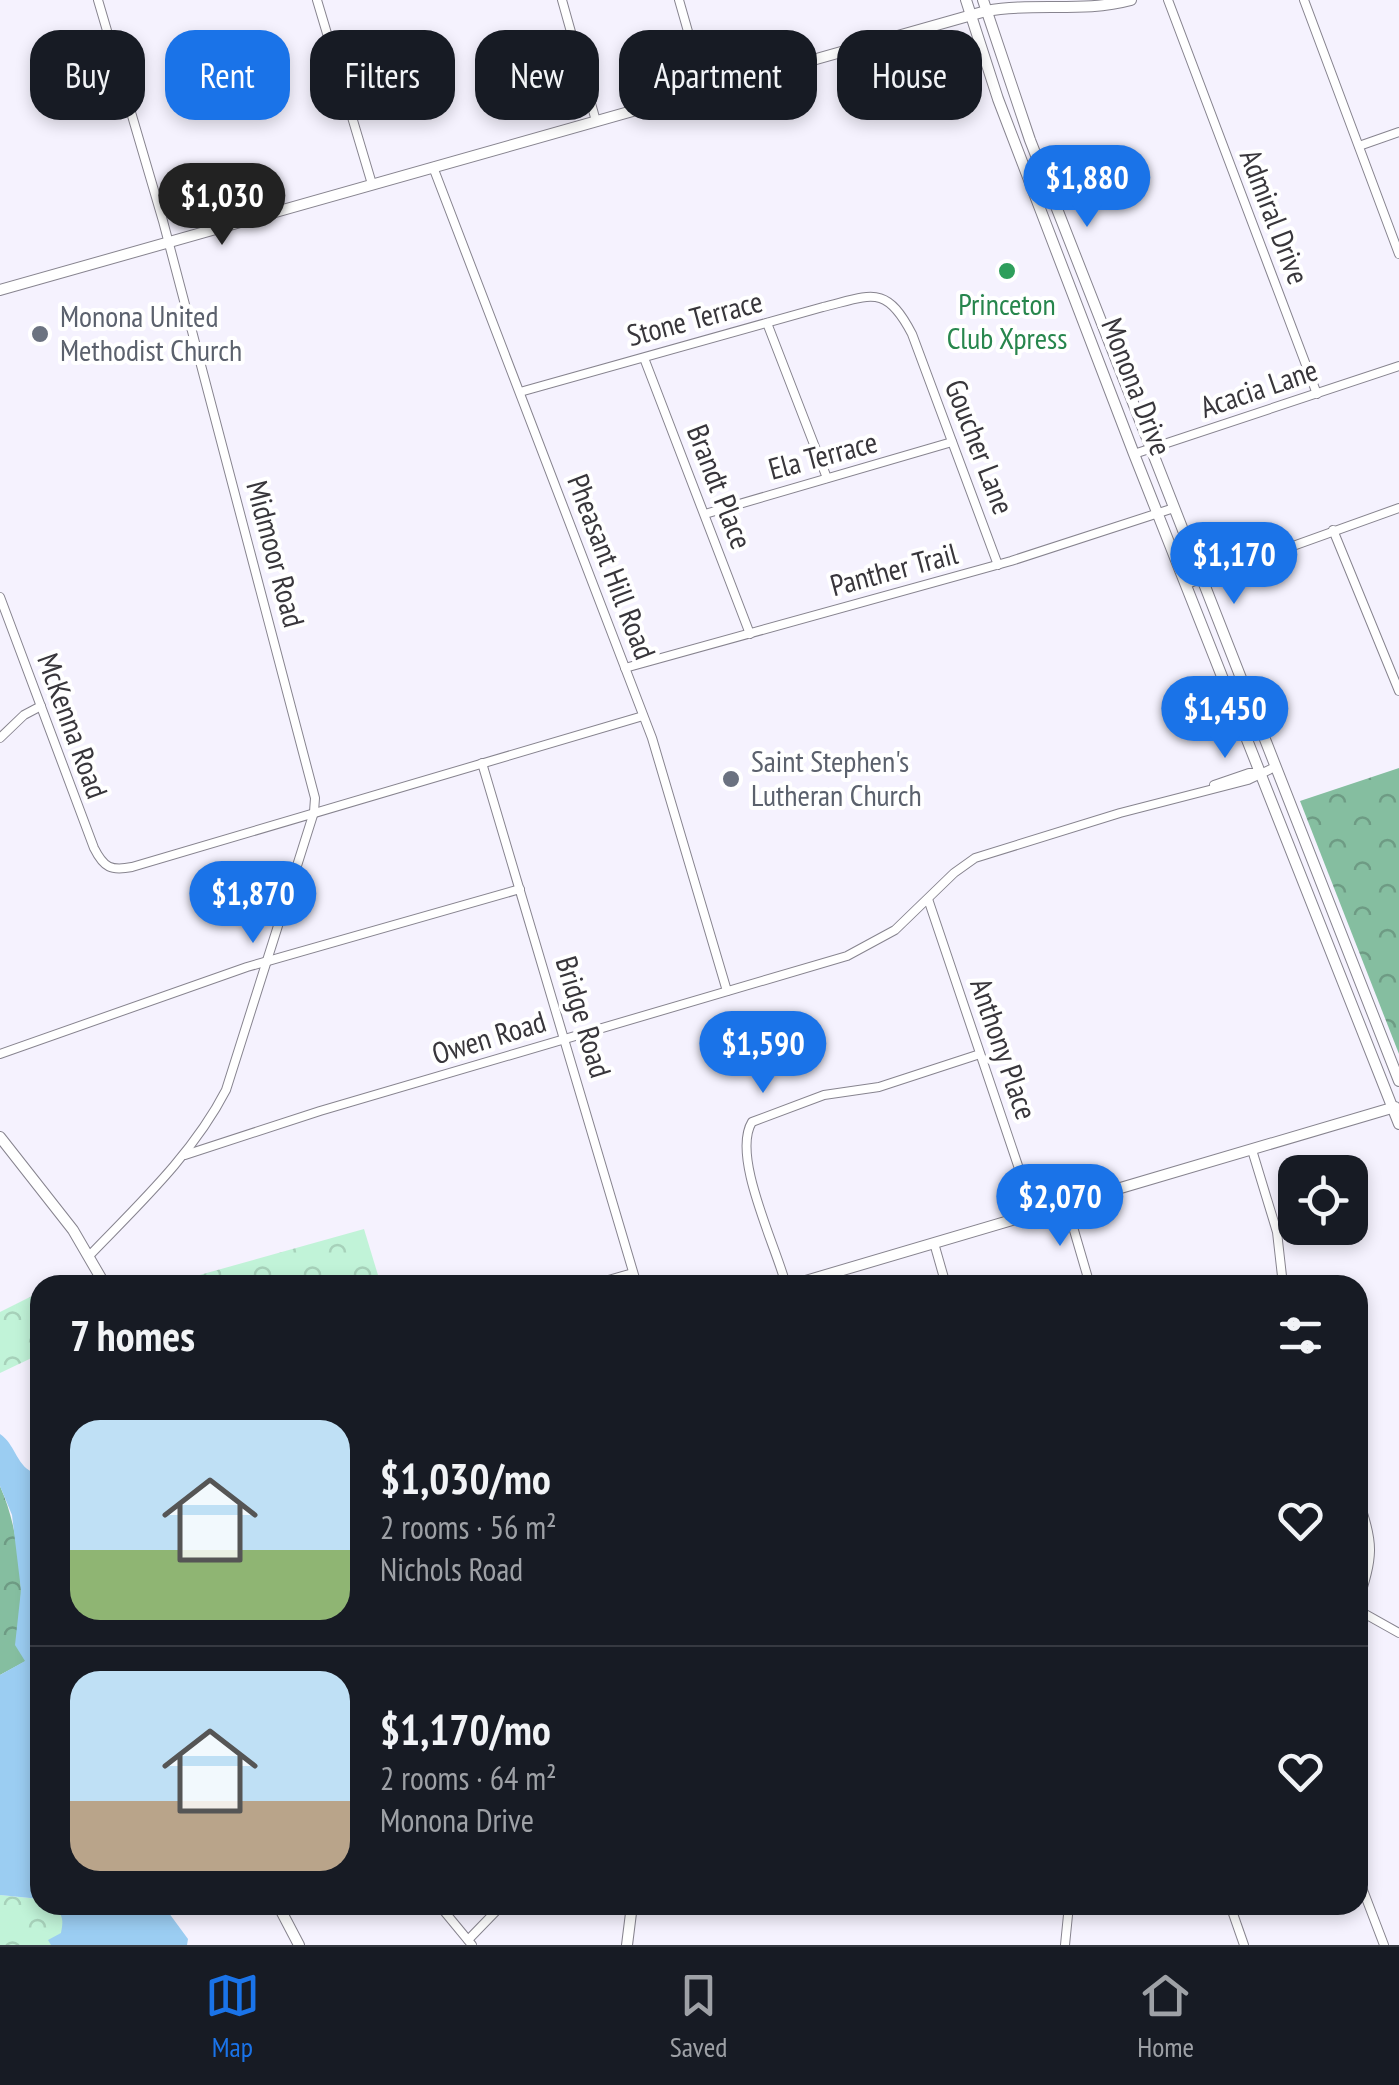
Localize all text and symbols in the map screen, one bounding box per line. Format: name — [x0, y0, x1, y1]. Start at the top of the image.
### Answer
chip: Buy — [30, 30, 145, 120]
chip: Rent — [165, 30, 290, 120]
chip: Filters — [310, 30, 455, 120]
chip: New — [475, 30, 599, 120]
chip: Apartment — [619, 30, 817, 120]
chip: House — [837, 30, 982, 120]
street label: Admiral Drive — [1232, 144, 1319, 289]
pin: $1,880 — [1006, 145, 1168, 230]
text: $1,880 — [1045, 156, 1129, 198]
pin: $1,030 — [141, 163, 303, 248]
text: $1,030 — [180, 174, 264, 216]
marker: Princeton Club Xpress — [996, 260, 1018, 282]
street label: Stone Terrace — [623, 281, 767, 354]
place label: Princeton Club Xpress — [947, 284, 1067, 357]
place label: Monona United Methodist Church — [60, 296, 242, 369]
street label: Monona Drive — [1093, 312, 1181, 461]
marker: Monona United Methodist Church — [29, 323, 51, 345]
street label: Acacia Lane — [1195, 349, 1322, 426]
street label: Goucher Lane — [937, 374, 1024, 519]
street label: Brandt Place — [679, 419, 762, 554]
street label: Ela Terrace — [764, 421, 881, 488]
street label: Pheasant Hill Road — [559, 468, 666, 665]
street label: Midmoor Road — [238, 476, 315, 631]
pin: $1,170 — [1153, 522, 1315, 607]
street label: Panther Trail — [826, 533, 962, 604]
text: $1,170 — [1192, 533, 1276, 575]
street label: McKenna Road — [29, 648, 118, 803]
pin: $1,450 — [1144, 676, 1306, 761]
text: $1,450 — [1183, 687, 1267, 729]
place label: Saint Stephen's Lutheran Church — [751, 741, 922, 814]
marker: Saint Stephen's Lutheran Church — [720, 768, 742, 790]
pin: $1,870 — [172, 861, 334, 946]
text: $1,870 — [211, 872, 295, 914]
street label: Bridge Road — [548, 951, 621, 1082]
street label: Anthony Place — [962, 973, 1047, 1124]
street label: Owen Road — [427, 1001, 550, 1072]
pin: $1,590 — [682, 1011, 844, 1096]
text: $1,590 — [721, 1022, 805, 1064]
map controls — [1278, 1155, 1368, 1245]
button: locate — [1278, 1155, 1368, 1245]
pin: $2,070 — [979, 1164, 1141, 1249]
text: $2,070 — [1018, 1175, 1102, 1217]
text: 7 homes — [70, 1308, 195, 1363]
icon: filters — [1273, 1308, 1328, 1363]
text: $1,030/mo — [380, 1451, 551, 1506]
icon: home — [150, 1460, 270, 1580]
icon: heart — [1273, 1493, 1328, 1548]
text: 2 rooms · 56 m² — [380, 1506, 557, 1548]
text: Nichols Road — [380, 1548, 523, 1590]
text: $1,170/mo — [380, 1702, 551, 1757]
icon: home — [150, 1711, 270, 1831]
icon: heart — [1273, 1744, 1328, 1799]
text: 2 rooms · 64 m² — [380, 1757, 557, 1799]
text: Monona Drive — [380, 1799, 534, 1841]
tab: Map — [205, 1968, 260, 2065]
tab: Saved — [670, 1968, 727, 2065]
tab: Home — [1137, 1968, 1194, 2065]

